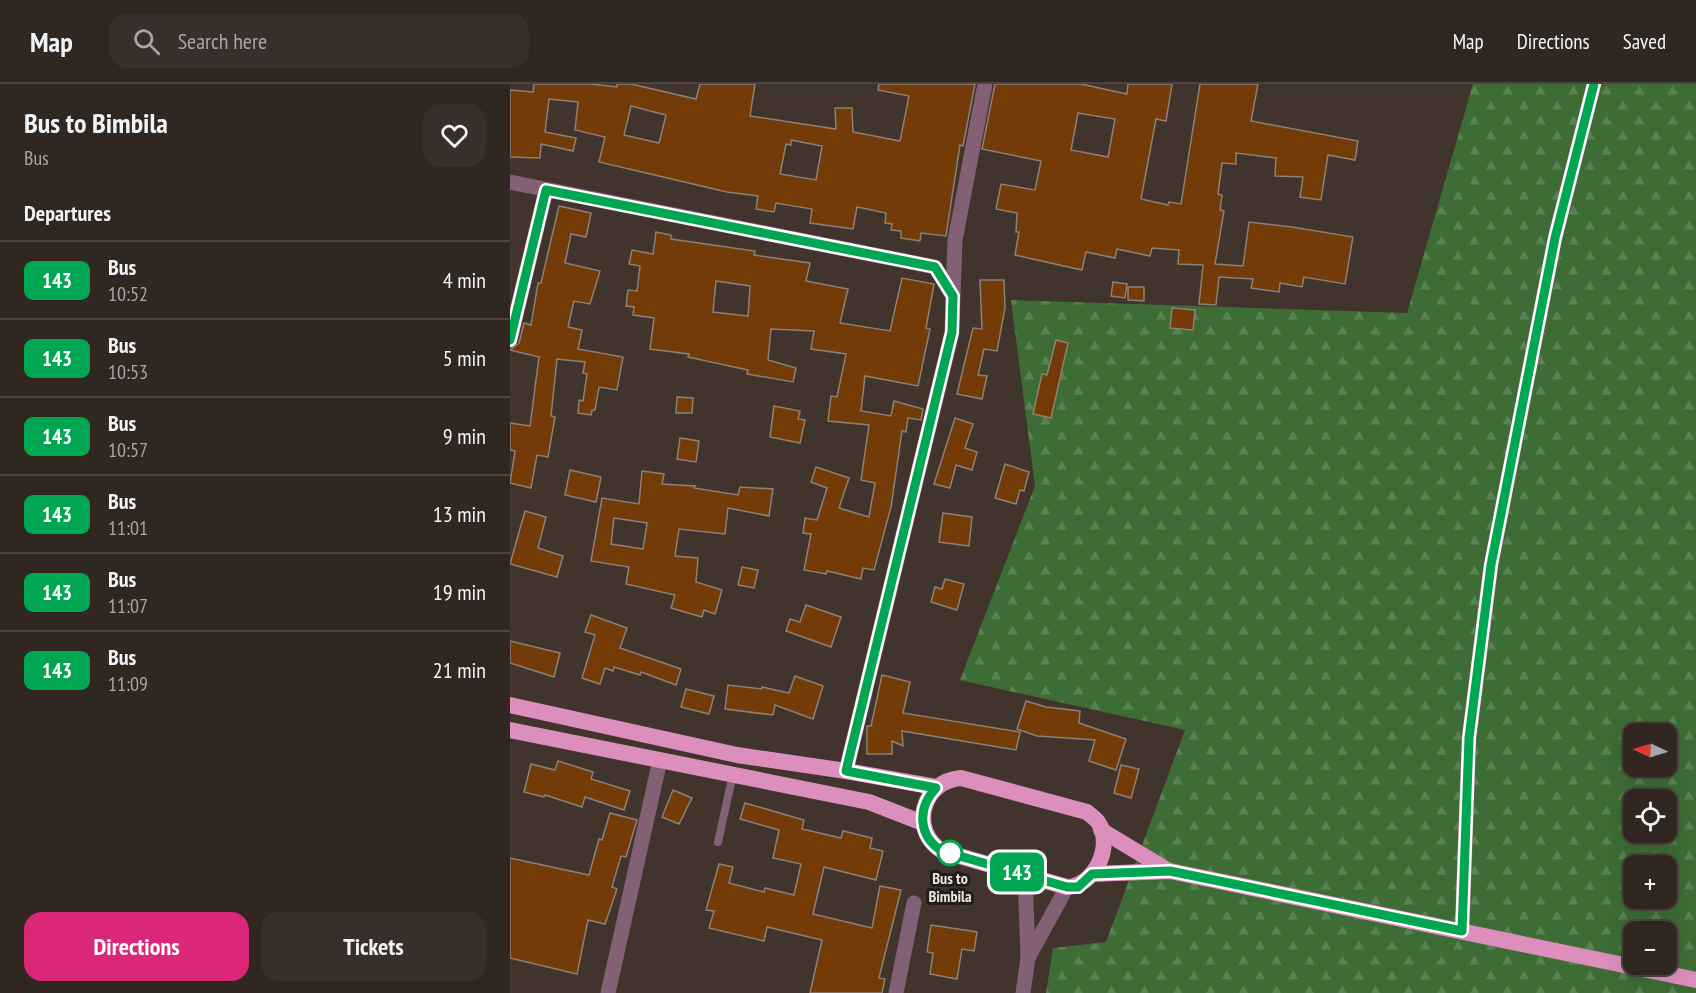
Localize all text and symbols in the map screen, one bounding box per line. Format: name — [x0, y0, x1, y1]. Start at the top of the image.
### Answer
search box — [109, 14, 529, 68]
text: Map — [30, 23, 73, 60]
icon: search — [130, 25, 163, 58]
text: Search here — [178, 27, 267, 55]
text: Map — [1453, 28, 1484, 55]
text: Directions — [1517, 28, 1590, 55]
text: Saved — [1623, 28, 1666, 55]
text: Bus to Bimbila — [24, 104, 168, 141]
button: heart — [423, 104, 486, 167]
text: Bus — [24, 145, 49, 171]
text: Departures — [24, 199, 111, 227]
text: Bus — [108, 253, 136, 281]
text: 4 min — [443, 266, 486, 294]
text: 143 — [42, 267, 72, 294]
text: 10:52 — [108, 281, 148, 307]
text: Bus — [108, 331, 136, 359]
text: 5 min — [443, 344, 486, 372]
text: 143 — [42, 345, 72, 372]
text: 10:53 — [108, 359, 148, 385]
text: Bus — [108, 409, 136, 437]
text: 9 min — [443, 422, 486, 450]
text: 143 — [42, 423, 72, 450]
text: 10:57 — [108, 437, 148, 463]
text: Bus — [108, 487, 136, 515]
text: 13 min — [433, 500, 486, 528]
text: 143 — [42, 501, 72, 528]
text: 11:01 — [108, 515, 148, 541]
text: Bus — [108, 565, 136, 593]
text: 19 min — [433, 578, 486, 606]
text: 143 — [42, 579, 72, 606]
text: 11:07 — [108, 593, 148, 619]
text: Bus — [108, 643, 136, 671]
text: 21 min — [433, 656, 486, 684]
text: 143 — [42, 657, 72, 684]
text: 11:09 — [108, 671, 148, 697]
north arrow — [1623, 723, 1677, 777]
map controls — [1623, 723, 1677, 975]
button: locate — [1623, 789, 1677, 843]
marker: Bus to Bimbila — [937, 840, 963, 866]
line badge: 143 — [982, 852, 1052, 892]
button: + — [1623, 855, 1677, 909]
text: 143 — [1002, 859, 1032, 886]
place label: Bus to Bimbila — [928, 868, 972, 906]
button: Directions — [24, 912, 249, 981]
button: Tickets — [261, 912, 486, 981]
button: − — [1623, 921, 1677, 975]

